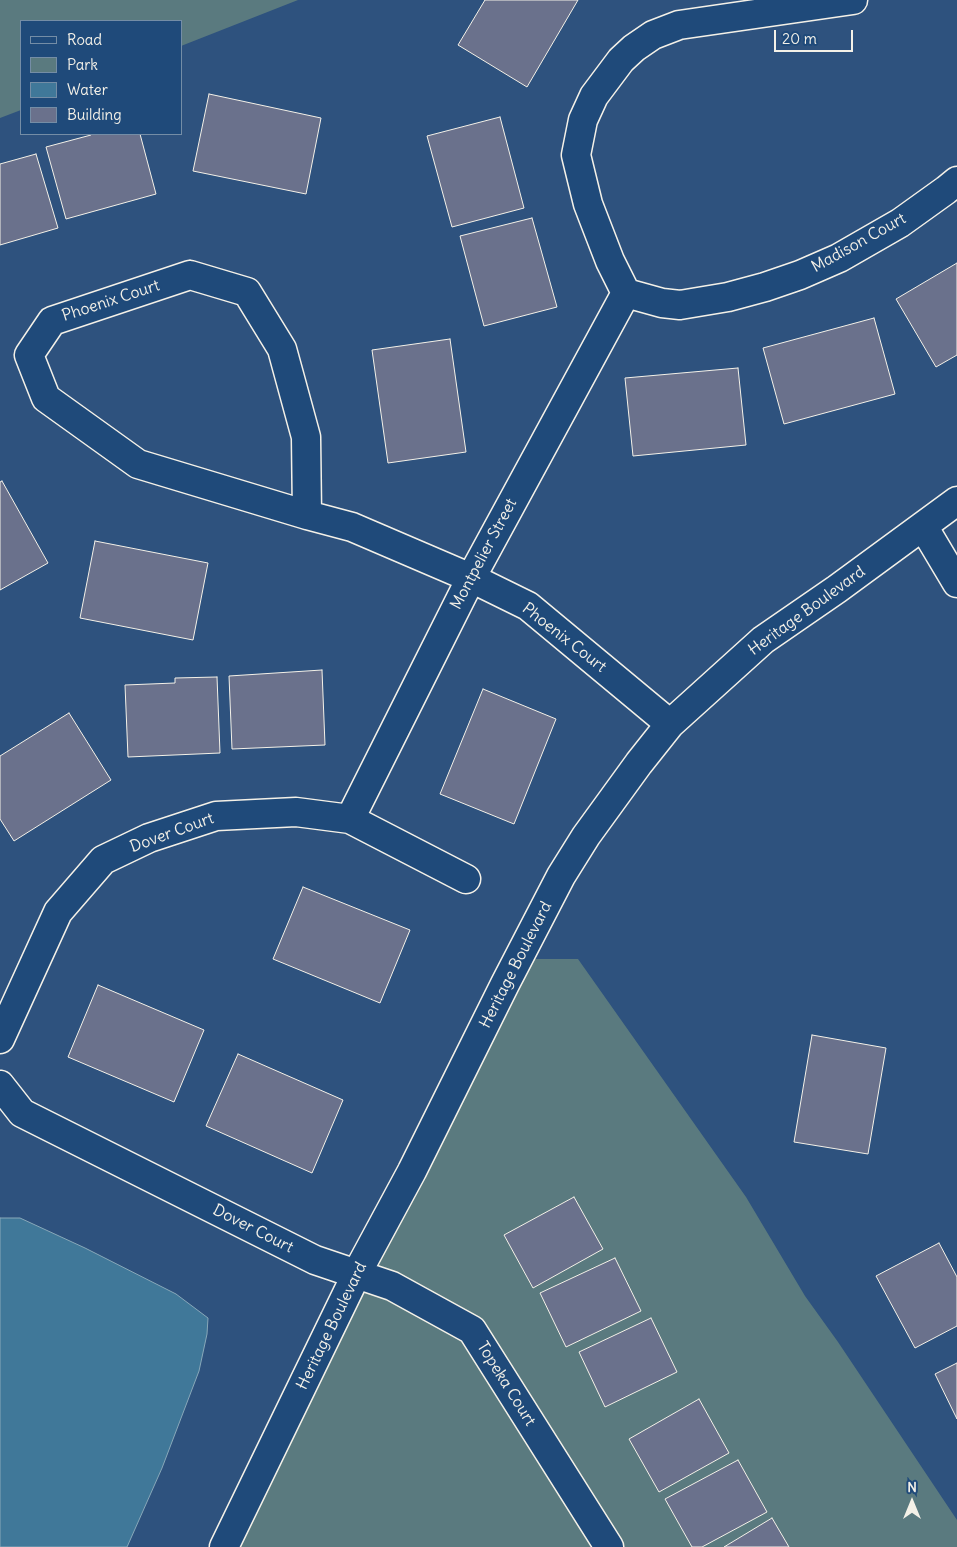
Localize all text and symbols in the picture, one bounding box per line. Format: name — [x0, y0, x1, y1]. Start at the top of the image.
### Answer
legend — [20, 20, 182, 135]
scale bar — [777, 20, 856, 52]
text: 20 m — [782, 29, 817, 48]
text: Road — [67, 30, 102, 49]
text: Park — [67, 55, 98, 74]
text: Water — [67, 80, 108, 99]
text: Building — [67, 105, 122, 124]
street label: Madison Court — [808, 209, 910, 277]
street label: Phoenix Court — [60, 276, 162, 326]
street label: Montpelier Street — [447, 495, 521, 613]
street label: Heritage Boulevard — [745, 562, 869, 660]
street label: Phoenix Court — [518, 599, 610, 677]
street label: Dover Court — [128, 809, 216, 857]
street label: Heritage Boulevard — [476, 898, 556, 1032]
street label: Dover Court — [210, 1201, 296, 1257]
street label: Heritage Boulevard — [293, 1259, 371, 1393]
street label: Topeka Court — [473, 1338, 539, 1430]
north arrow — [887, 1477, 937, 1527]
text: N — [907, 1478, 917, 1496]

